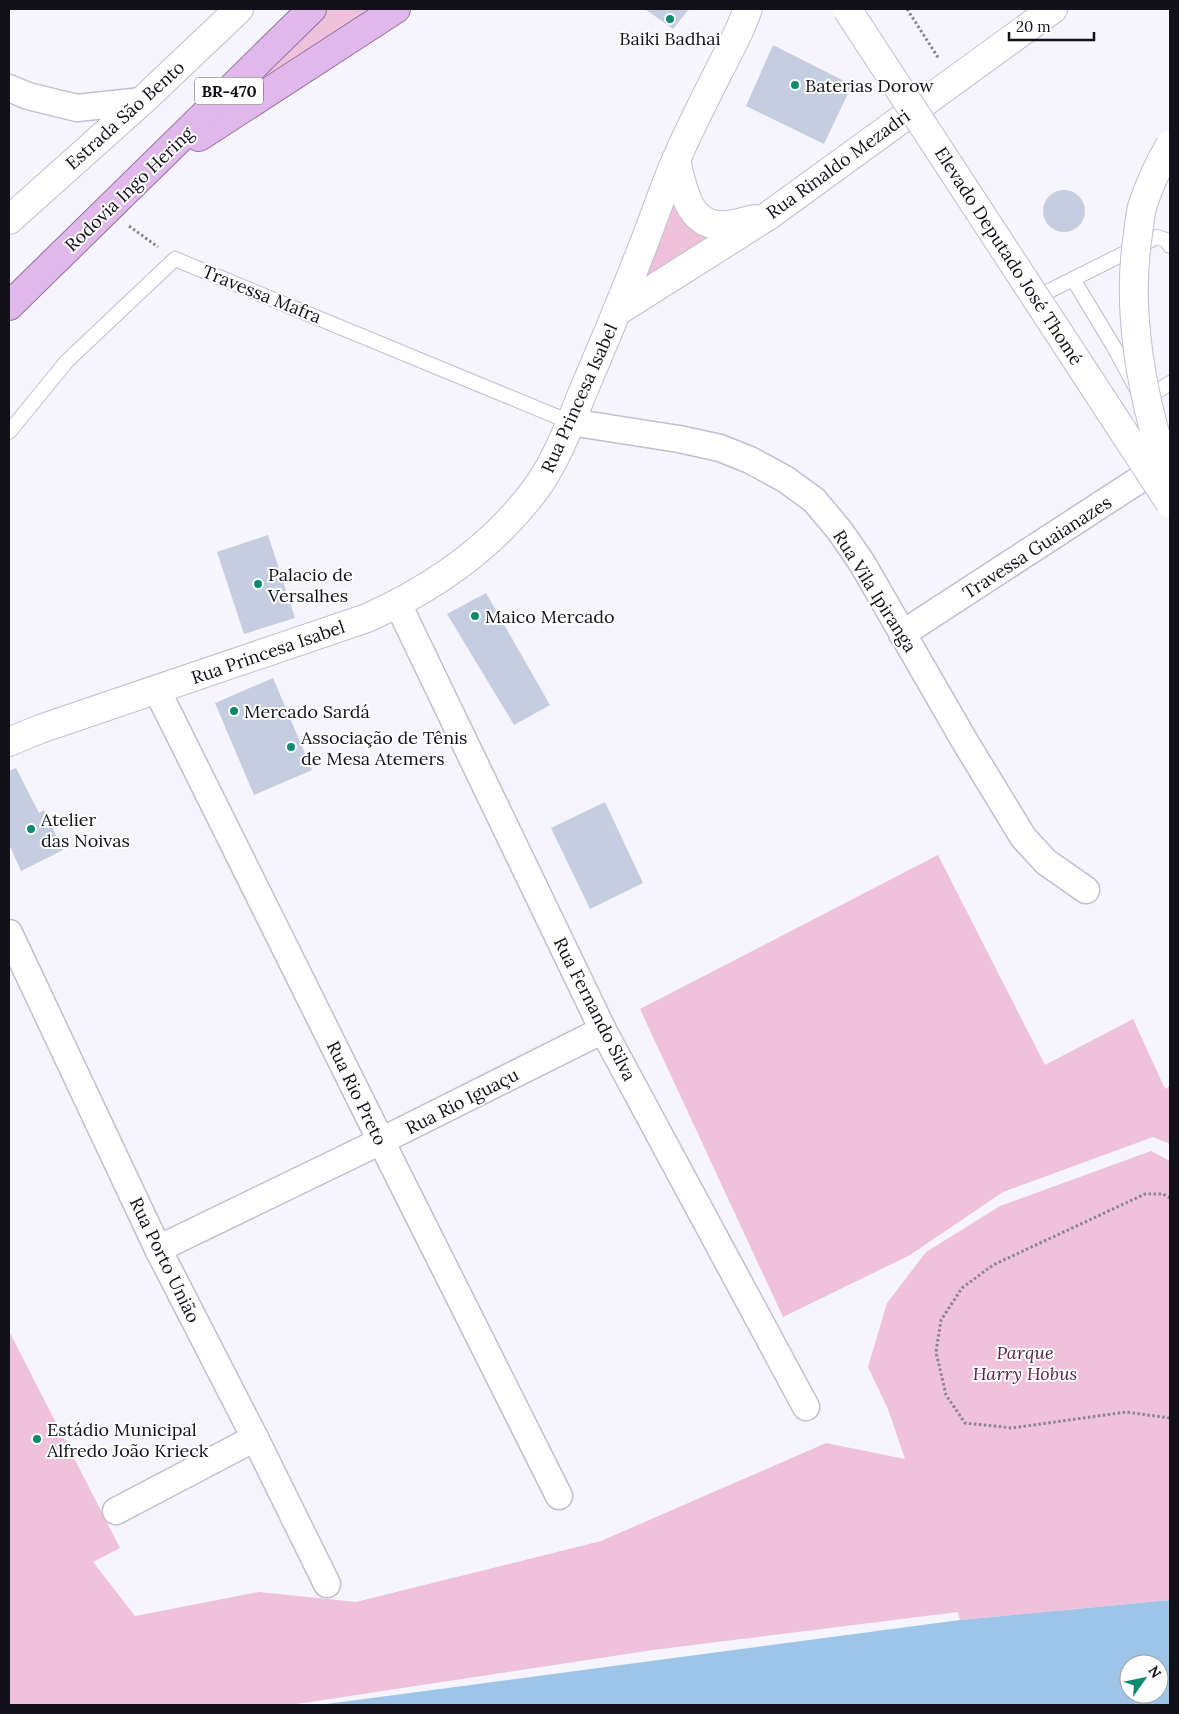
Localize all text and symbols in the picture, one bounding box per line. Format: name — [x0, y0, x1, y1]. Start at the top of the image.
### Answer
scale bar — [1009, 10, 1094, 42]
marker: Baiki Badhai — [664, 13, 676, 25]
text: 20 m — [1016, 17, 1051, 36]
place label: Baiki Badhai — [619, 27, 721, 50]
street label: Estrada São Bento — [61, 56, 189, 174]
place label: Baterias Dorow — [805, 74, 934, 97]
road number: BR-470 — [195, 78, 263, 104]
marker: Baterias Dorow — [789, 79, 801, 91]
street label: Rua Rinaldo Mezadri — [762, 104, 914, 224]
street label: Rodovia Ingo Hering — [60, 121, 199, 256]
street label: Elevado Deputado José Thomé — [930, 143, 1088, 370]
street label: Travessa Mafra — [199, 260, 325, 328]
street label: Rua Princesa Isabel — [536, 320, 622, 476]
street label: Travessa Guaianazes — [958, 490, 1116, 604]
street label: Rua Vila Ipiranga — [828, 525, 922, 657]
place label: Palacio de Versalhes — [267, 563, 353, 607]
marker: Palacio de Versalhes — [252, 578, 264, 590]
place label: Maico Mercado — [485, 605, 615, 628]
marker: Maico Mercado — [469, 610, 481, 622]
street label: Rua Princesa Isabel — [188, 615, 348, 689]
place label: Mercado Sardá — [244, 700, 370, 723]
marker: Mercado Sardá — [228, 705, 240, 717]
place label: Associação de Tênis de Mesa Atemers — [300, 726, 467, 770]
marker: Associação de Tênis de Mesa Atemers — [285, 741, 297, 753]
place label: Atelier das Noivas — [40, 808, 130, 852]
marker: Atelier das Noivas — [25, 823, 37, 835]
street label: Rua Fernando Silva — [549, 933, 641, 1085]
street label: Rua Rio Preto — [322, 1037, 392, 1149]
street label: Rua Rio Iguaçu — [402, 1063, 523, 1139]
street label: Rua Porto União — [125, 1193, 205, 1327]
park label: Parque Harry Hobus — [973, 1341, 1077, 1385]
place label: Estádio Municipal Alfredo João Krieck — [46, 1418, 209, 1462]
marker: Estádio Municipal Alfredo João Krieck — [31, 1433, 43, 1445]
north arrow — [1119, 1654, 1169, 1704]
text: N — [1144, 1662, 1165, 1682]

